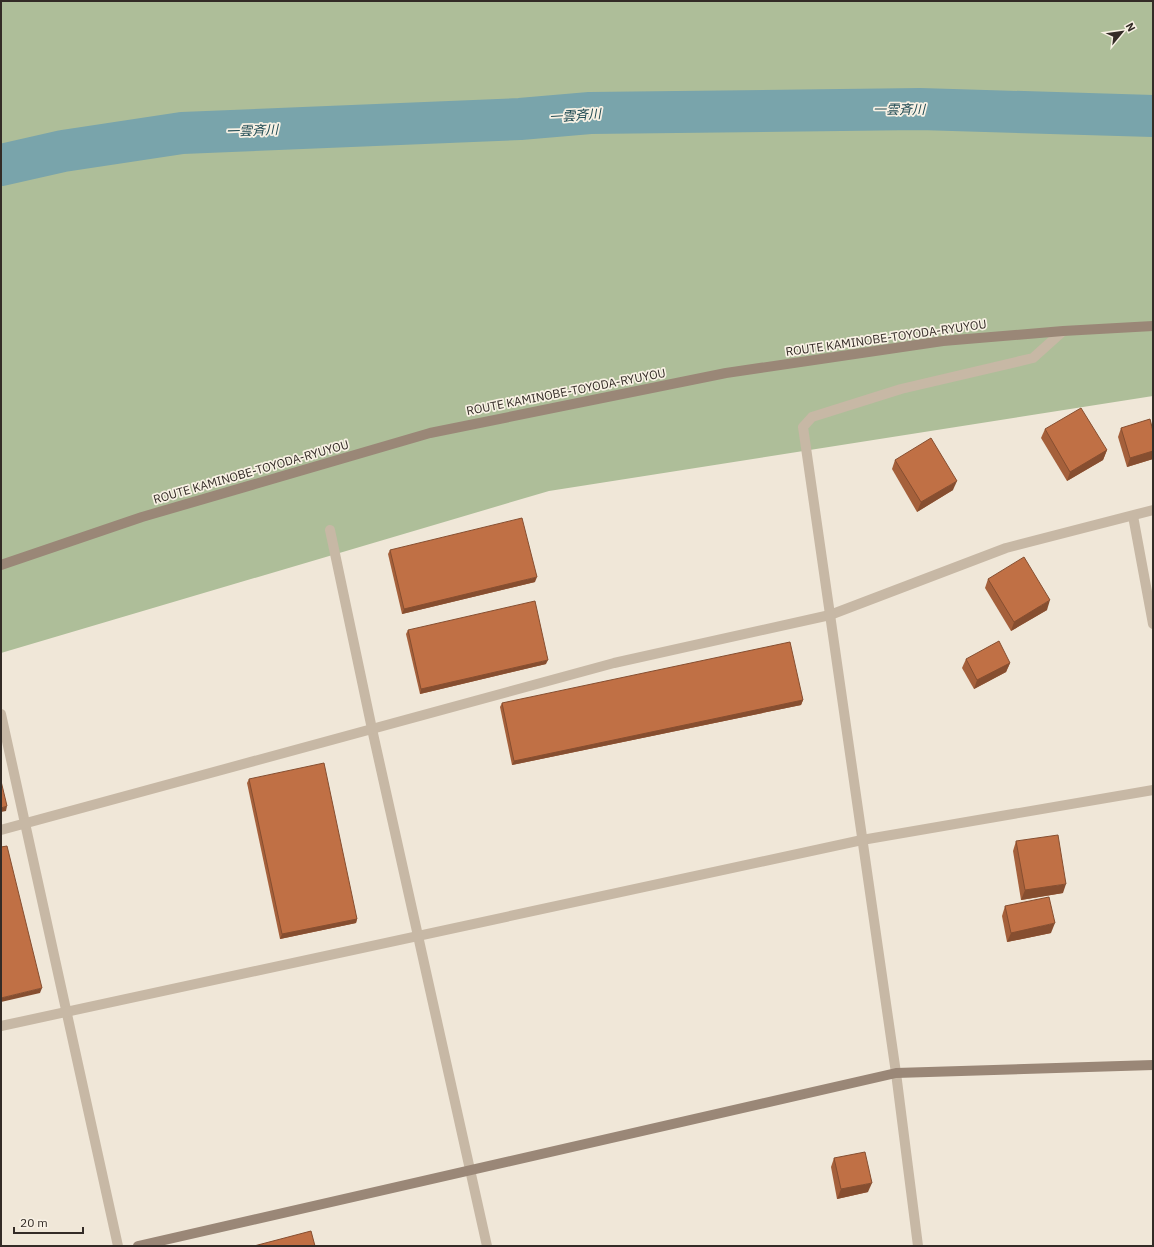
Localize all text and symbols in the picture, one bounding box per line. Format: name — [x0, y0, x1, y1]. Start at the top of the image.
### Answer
north arrow — [1102, 12, 1142, 52]
text: N — [1123, 20, 1139, 34]
water label: 一雲斉川 — [873, 101, 927, 118]
water label: 一雲斉川 — [548, 105, 604, 126]
water label: 一雲斉川 — [226, 121, 280, 140]
street label: ROUTE KAMINOBE-TOYODA-RYUYOU — [784, 316, 987, 359]
street label: ROUTE KAMINOBE-TOYODA-RYUYOU — [465, 365, 667, 418]
street label: ROUTE KAMINOBE-TOYODA-RYUYOU — [151, 436, 350, 507]
scale bar — [14, 1209, 83, 1235]
text: 20 m — [20, 1215, 48, 1230]

